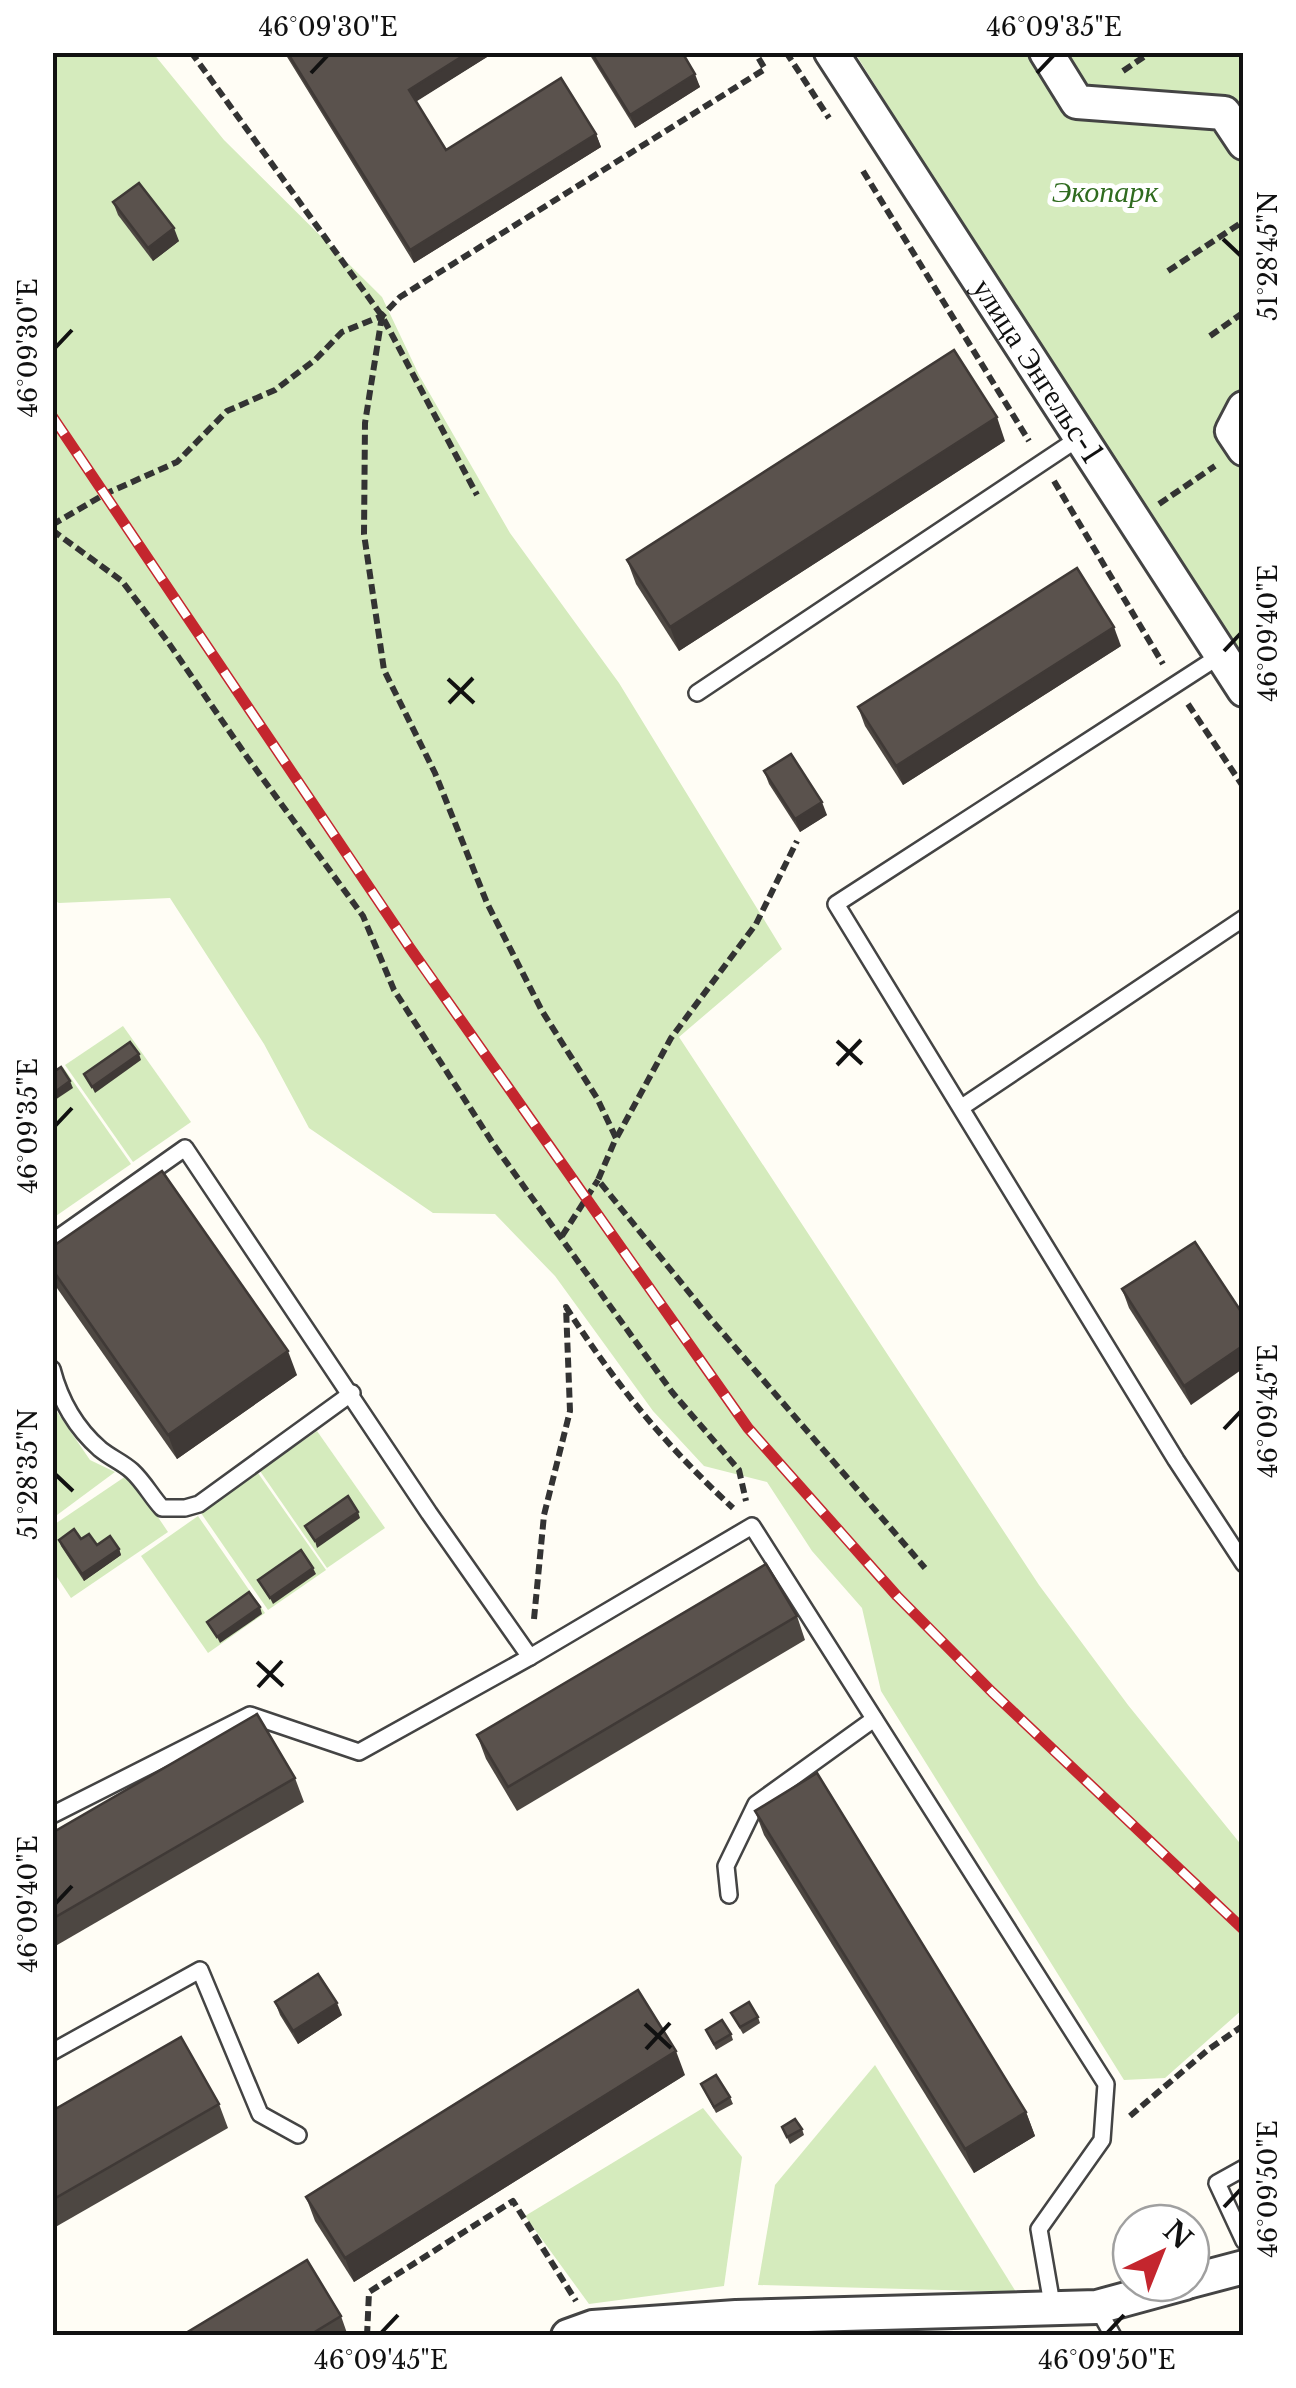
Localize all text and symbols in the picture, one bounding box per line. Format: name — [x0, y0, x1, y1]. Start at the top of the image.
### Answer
text: 46°09'30"E — [258, 12, 398, 43]
text: 46°09'35"E — [986, 12, 1122, 43]
park label: Экопарк — [1052, 173, 1159, 210]
text: 51°28'45"N — [1253, 191, 1284, 321]
street label: улица Энгельс-1 — [964, 271, 1111, 470]
text: 46°09'30"E — [13, 278, 44, 418]
text: 46°09'40"E — [1253, 564, 1284, 702]
text: 46°09'35"E — [13, 1058, 44, 1194]
text: 46°09'45"E — [1253, 1344, 1284, 1478]
text: 51°28'35"N — [13, 1408, 44, 1540]
text: 46°09'40"E — [13, 1835, 44, 1973]
text: 46°09'50"E — [1253, 2120, 1284, 2258]
north arrow — [1111, 2203, 1211, 2303]
text: N — [1156, 2213, 1199, 2257]
text: 46°09'45"E — [314, 2345, 448, 2376]
text: 46°09'50"E — [1038, 2345, 1176, 2376]

